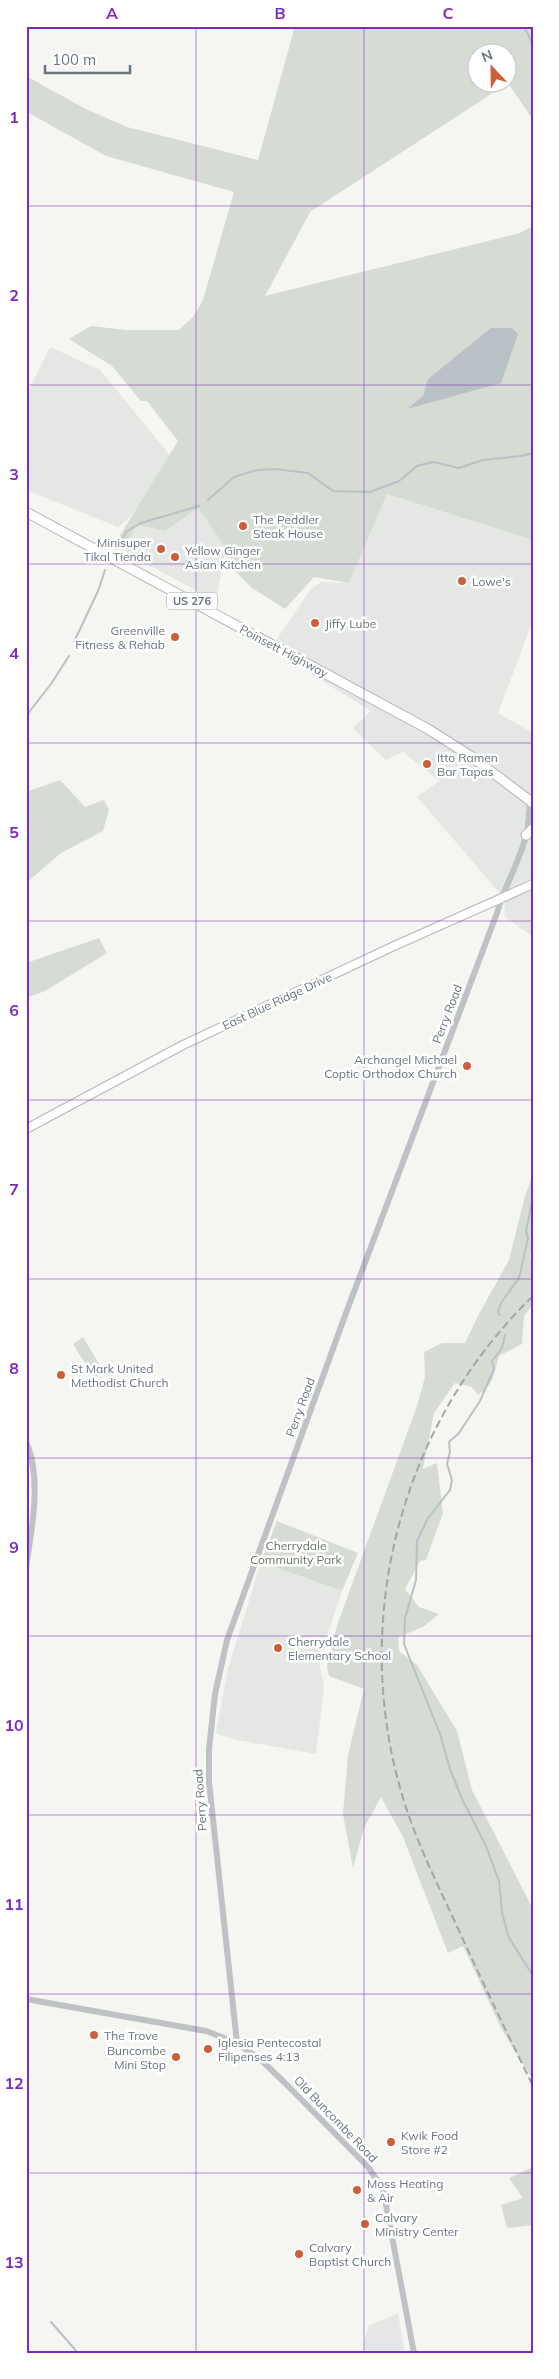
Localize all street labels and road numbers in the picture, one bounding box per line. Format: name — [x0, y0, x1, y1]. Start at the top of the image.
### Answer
road number: US 276 — [167, 592, 217, 610]
street label: Poinsett Highway — [237, 621, 331, 681]
street label: East Blue Ridge Drive — [220, 969, 334, 1033]
street label: Perry Road — [429, 982, 465, 1046]
street label: Perry Road — [282, 1375, 318, 1439]
street label: Perry Road — [190, 1769, 210, 1831]
street label: Old Buncombe Road — [291, 2073, 381, 2165]

